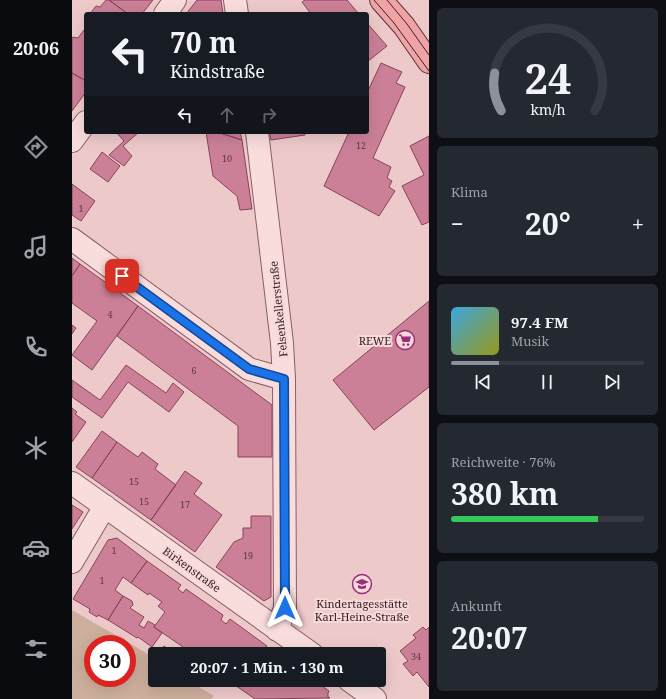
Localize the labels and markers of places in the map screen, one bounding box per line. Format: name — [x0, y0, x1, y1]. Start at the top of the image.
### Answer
pin — [105, 259, 139, 293]
supermarket icon: REWE — [394, 329, 416, 351]
place label: REWE — [359, 333, 391, 348]
school or university icon: Kindertagesstätte Karl-Heine-Straße — [351, 573, 373, 595]
place label: Kindertagesstätte Karl-Heine-Straße — [315, 596, 409, 624]

